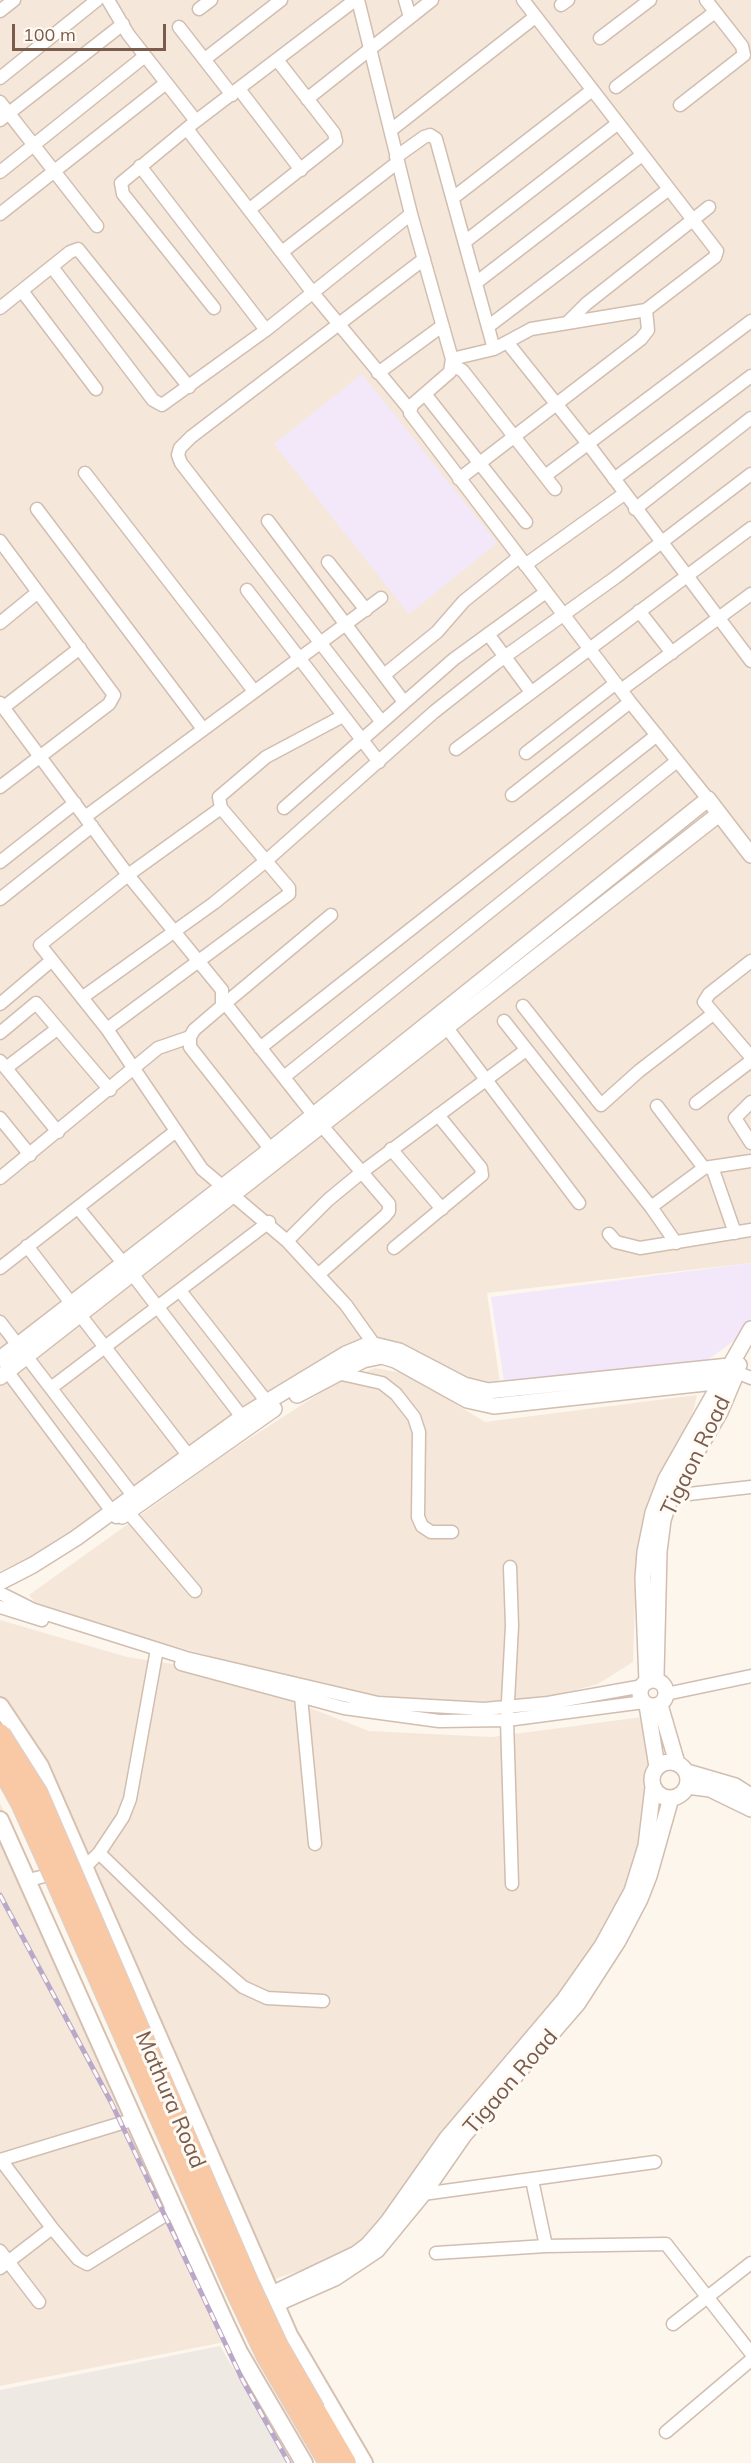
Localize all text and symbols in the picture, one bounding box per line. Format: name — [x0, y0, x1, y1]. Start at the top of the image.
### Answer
scale bar — [15, 12, 170, 50]
text: 100 m — [23, 23, 76, 46]
street label: Tigaon Road — [656, 1392, 736, 1520]
street label: Tigaon Road — [458, 2024, 564, 2140]
street label: Mathura Road — [129, 2028, 211, 2172]

